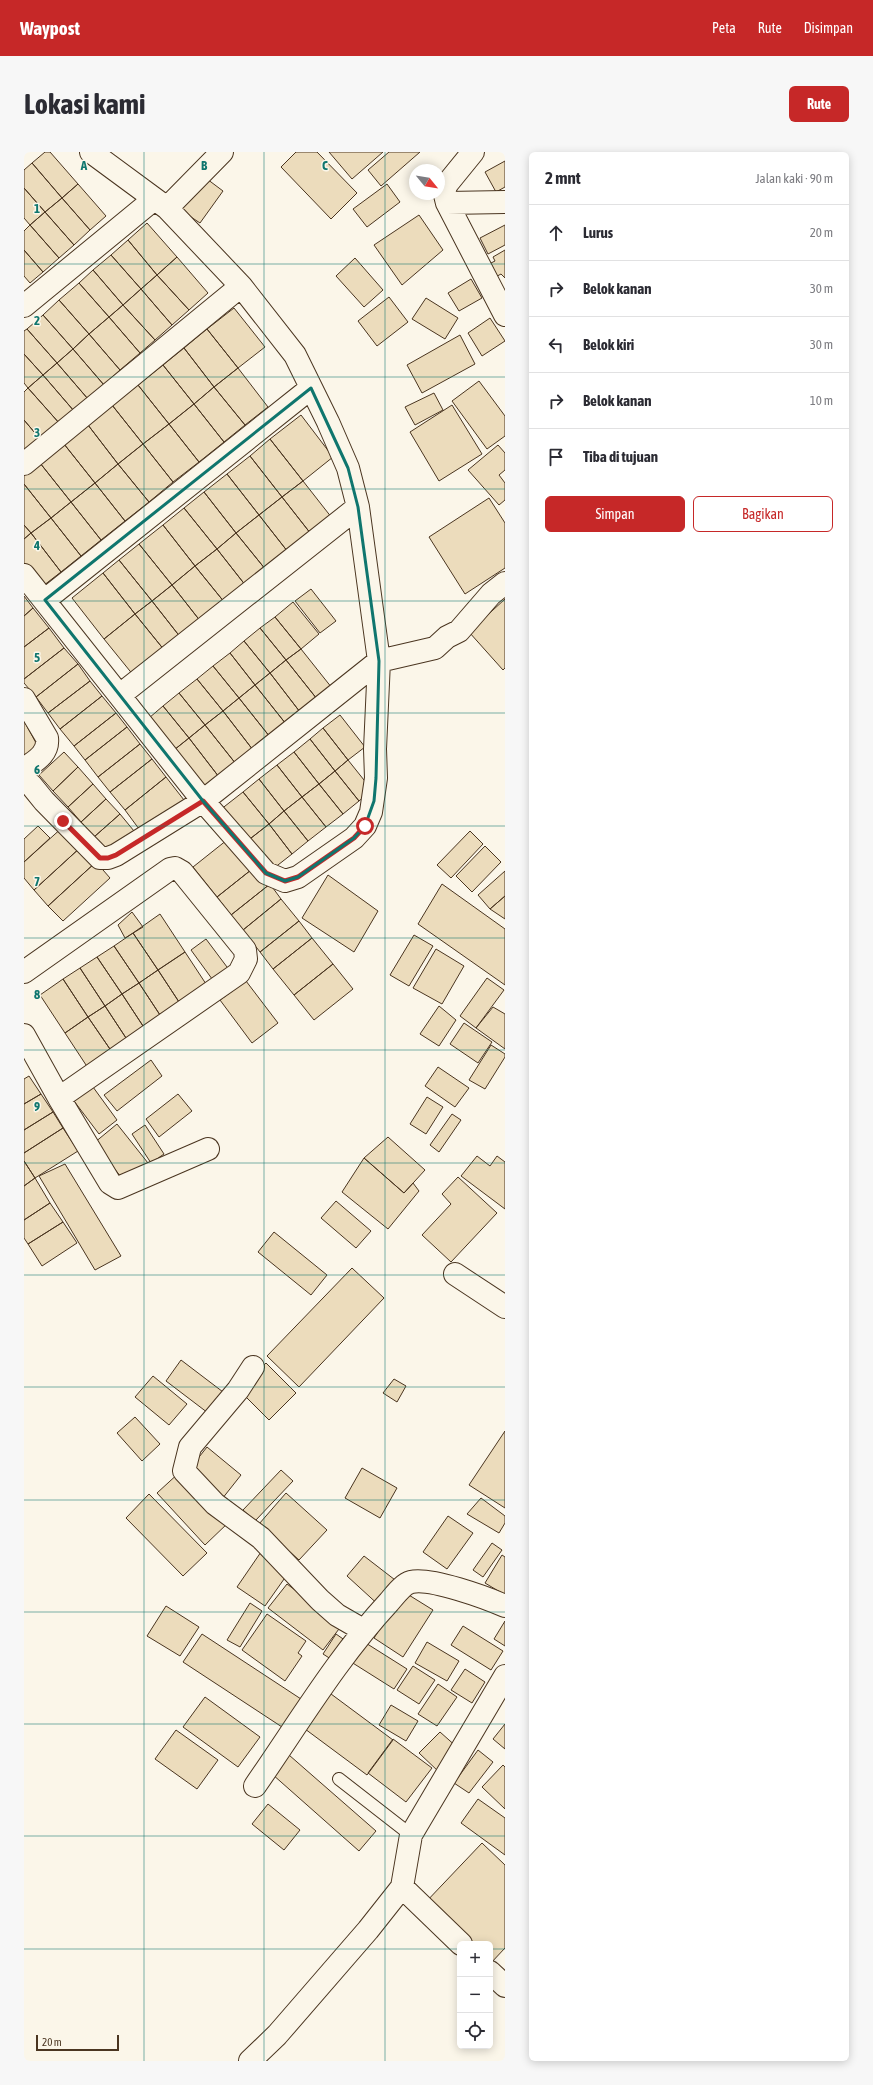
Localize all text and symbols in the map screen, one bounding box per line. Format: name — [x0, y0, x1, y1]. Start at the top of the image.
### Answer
text: Waypost — [20, 17, 80, 39]
text: Peta — [712, 20, 736, 36]
text: Rute — [758, 20, 782, 36]
text: Disimpan — [804, 20, 853, 36]
button: Rute — [789, 86, 849, 122]
text: Lokasi kami — [24, 88, 145, 120]
text: A — [80, 158, 88, 173]
text: B — [201, 158, 208, 173]
text: C — [322, 158, 328, 173]
north arrow — [409, 164, 445, 200]
text: 2 mnt — [545, 168, 581, 188]
text: Jalan kaki · 90 m — [755, 171, 833, 186]
text: 1 — [34, 201, 40, 216]
icon: ahead — [545, 222, 567, 244]
text: Lurus — [583, 224, 613, 241]
text: 20 m — [810, 225, 833, 240]
icon: right — [545, 278, 567, 300]
text: Belok kanan — [583, 280, 652, 297]
text: 30 m — [810, 281, 833, 296]
text: 2 — [34, 313, 40, 328]
icon: left — [545, 334, 567, 356]
text: Belok kiri — [583, 336, 634, 353]
text: 30 m — [810, 337, 833, 352]
icon: right — [545, 390, 567, 412]
text: Belok kanan — [583, 392, 652, 409]
text: 10 m — [810, 393, 833, 408]
text: 3 — [34, 425, 40, 440]
icon: arrive — [545, 446, 567, 468]
text: Tiba di tujuan — [583, 448, 658, 465]
button: Simpan — [545, 496, 685, 532]
button: Bagikan — [693, 496, 833, 532]
text: 4 — [33, 538, 40, 553]
text: 5 — [34, 650, 40, 665]
text: 6 — [34, 762, 40, 777]
route end — [54, 812, 72, 830]
route start — [356, 817, 374, 835]
text: 7 — [34, 874, 40, 889]
text: 8 — [34, 987, 40, 1002]
text: 9 — [34, 1099, 40, 1114]
map controls — [457, 1941, 493, 2049]
button: + — [457, 1941, 493, 1977]
button: − — [457, 1977, 493, 2013]
button: locate — [457, 2013, 493, 2049]
scale bar — [36, 2033, 119, 2052]
text: 20 m — [42, 2036, 62, 2048]

